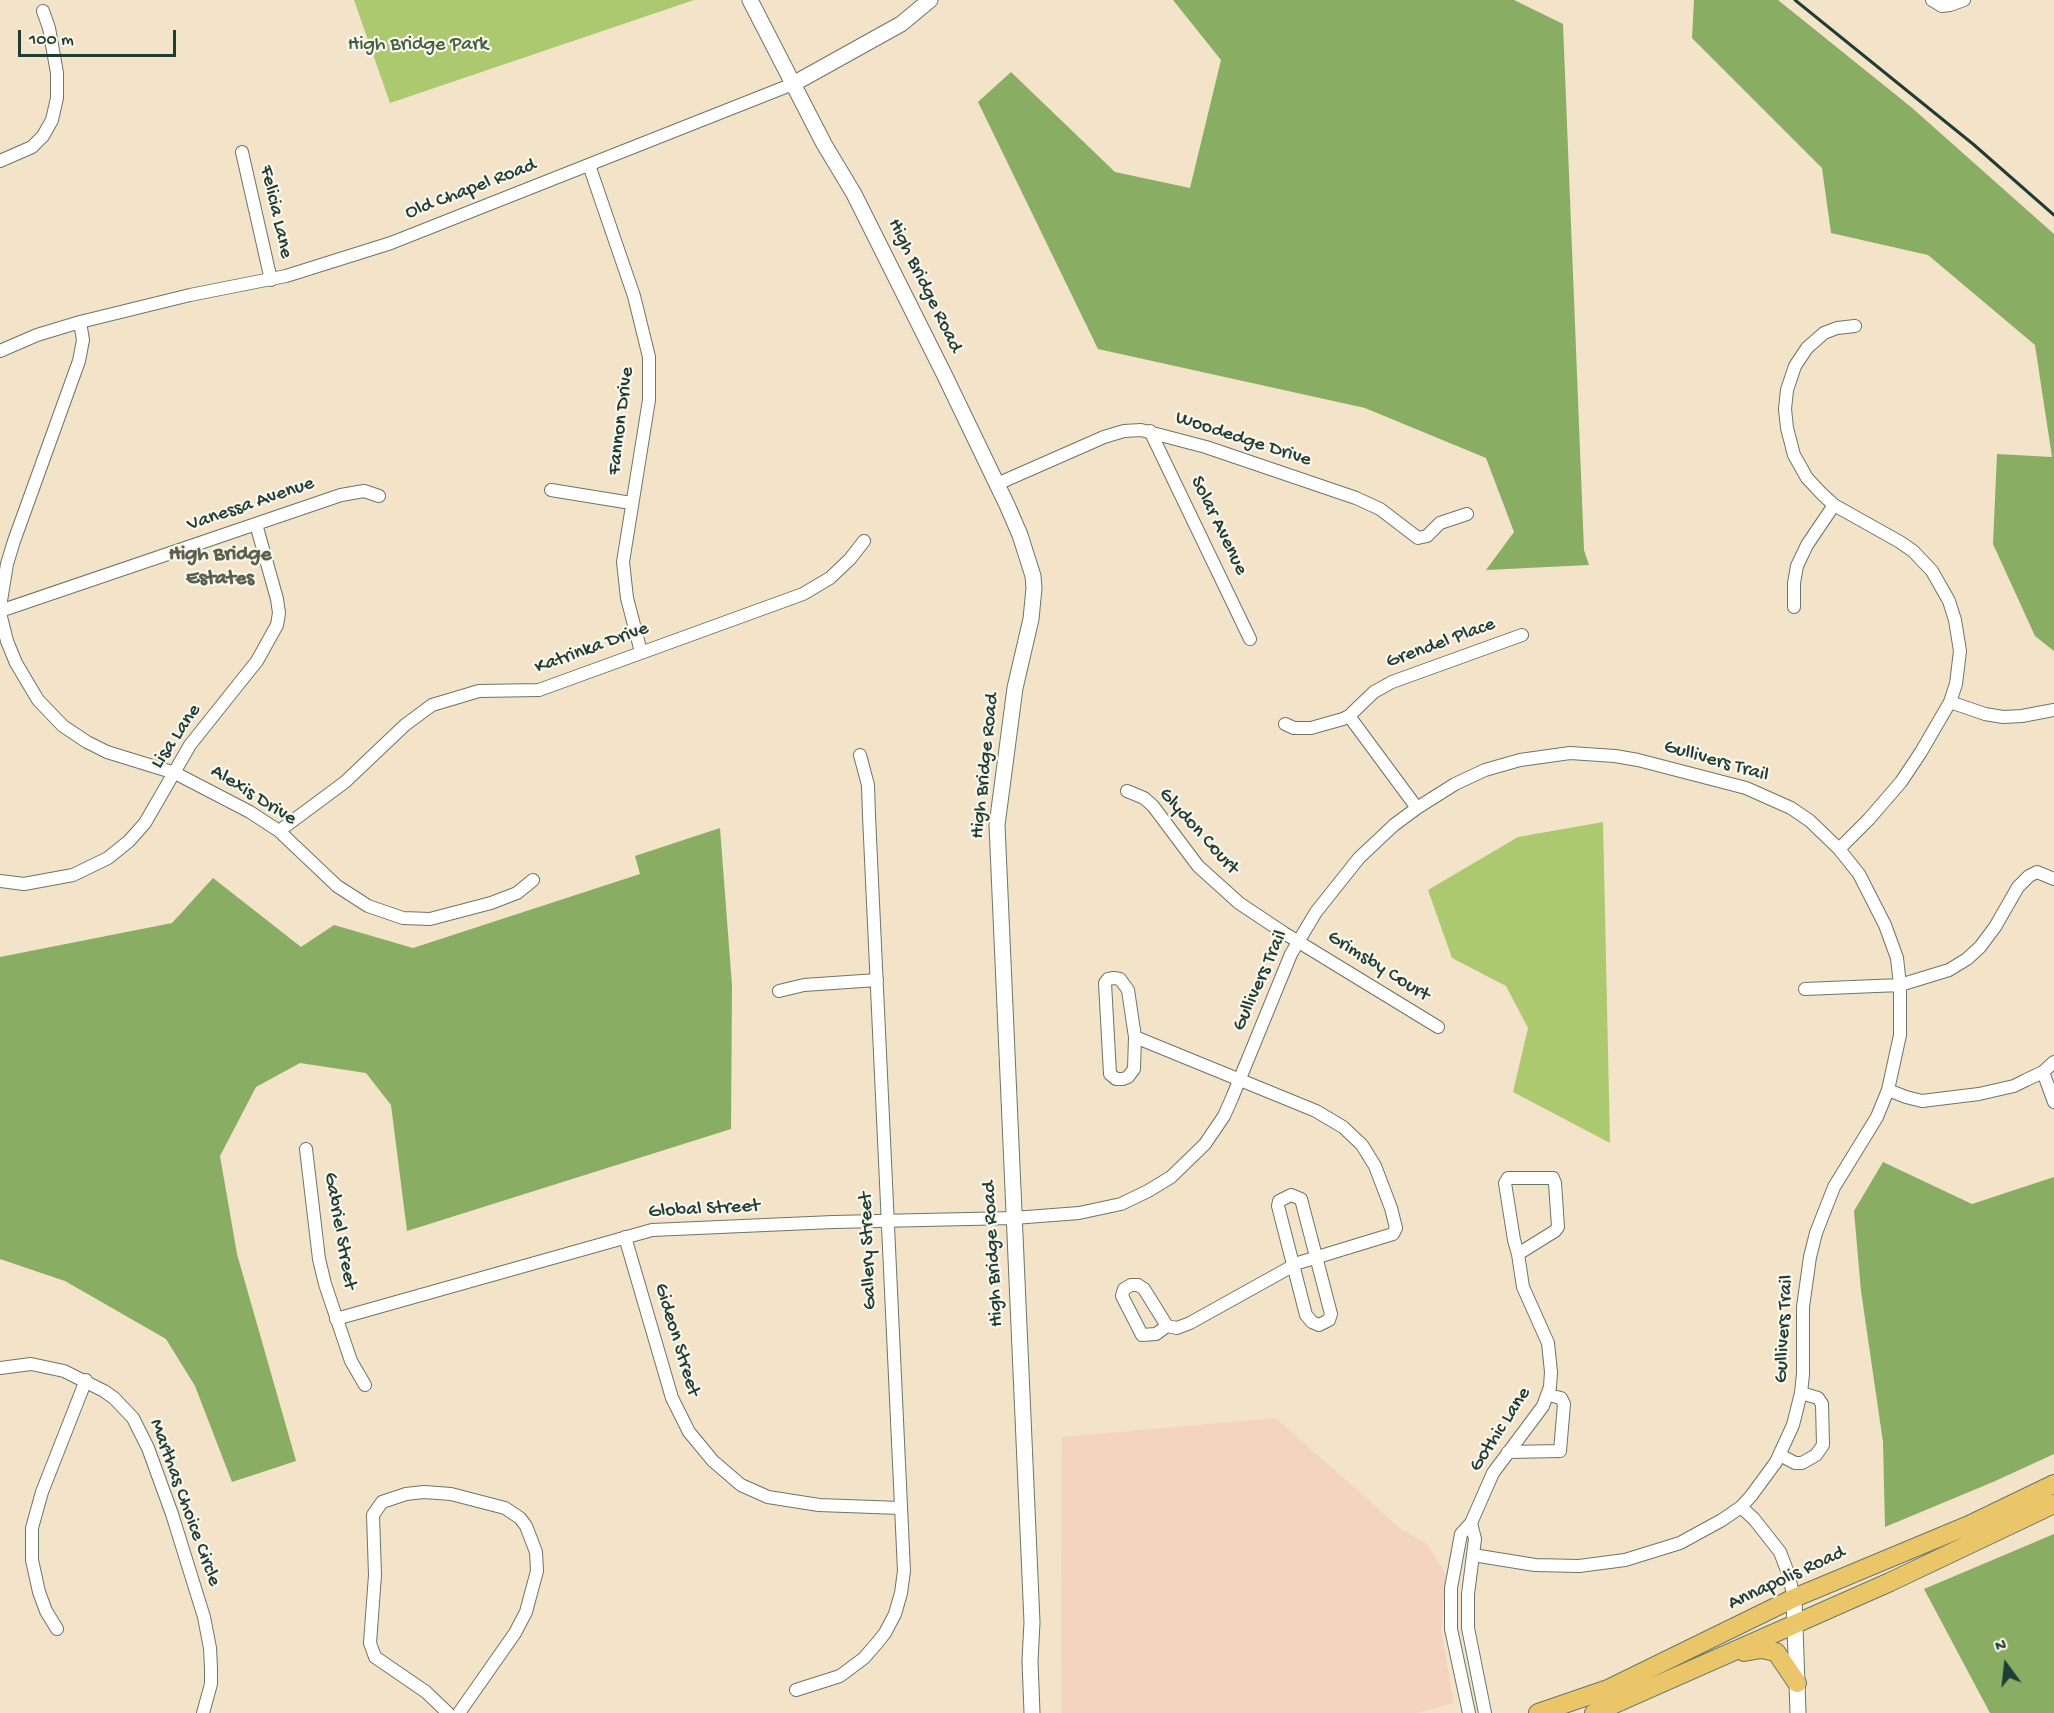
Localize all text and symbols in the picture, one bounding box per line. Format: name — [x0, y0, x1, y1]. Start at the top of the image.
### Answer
scale bar — [21, 18, 178, 56]
text: 100 m — [29, 30, 74, 51]
park label: High Bridge Park — [348, 34, 488, 58]
street label: Old Chapel Road — [402, 154, 540, 226]
street label: Felicia Lane — [253, 163, 297, 261]
street label: High Bridge Road — [881, 215, 967, 357]
street label: Fannon Drive — [603, 366, 641, 476]
street label: Woodedge Drive — [1172, 407, 1314, 473]
street label: Vanessa Avenue — [184, 472, 318, 538]
street label: Solar Avenue — [1184, 473, 1252, 579]
district label: High Bridge Estates — [169, 543, 271, 593]
street label: Grendel Place — [1383, 613, 1499, 675]
street label: Katrinka Drive — [532, 617, 652, 681]
street label: High Bridge Road — [966, 692, 1006, 840]
street label: Lisa Lane — [147, 700, 207, 774]
street label: Gullivers Trail — [1661, 736, 1771, 788]
street label: Alexis Drive — [205, 760, 301, 832]
street label: Glydon Court — [1153, 783, 1243, 881]
street label: Grimsby Court — [1322, 926, 1434, 1008]
street label: Gullivers Trail — [1228, 927, 1294, 1035]
street label: Gabriel Street — [317, 1171, 361, 1291]
street label: High Bridge Road — [978, 1180, 1010, 1328]
street label: Gallery Street — [855, 1192, 883, 1310]
street label: Global Street — [648, 1195, 760, 1225]
street label: Gullivers Trail — [1770, 1274, 1800, 1384]
street label: Gideon Street — [647, 1281, 705, 1399]
street label: Gothic Lane — [1465, 1383, 1537, 1477]
street label: Marthas Choice Circle — [143, 1416, 225, 1590]
street label: Annapolis Road — [1725, 1541, 1849, 1617]
north arrow — [1976, 1635, 2036, 1695]
text: N — [1994, 1637, 2009, 1658]

